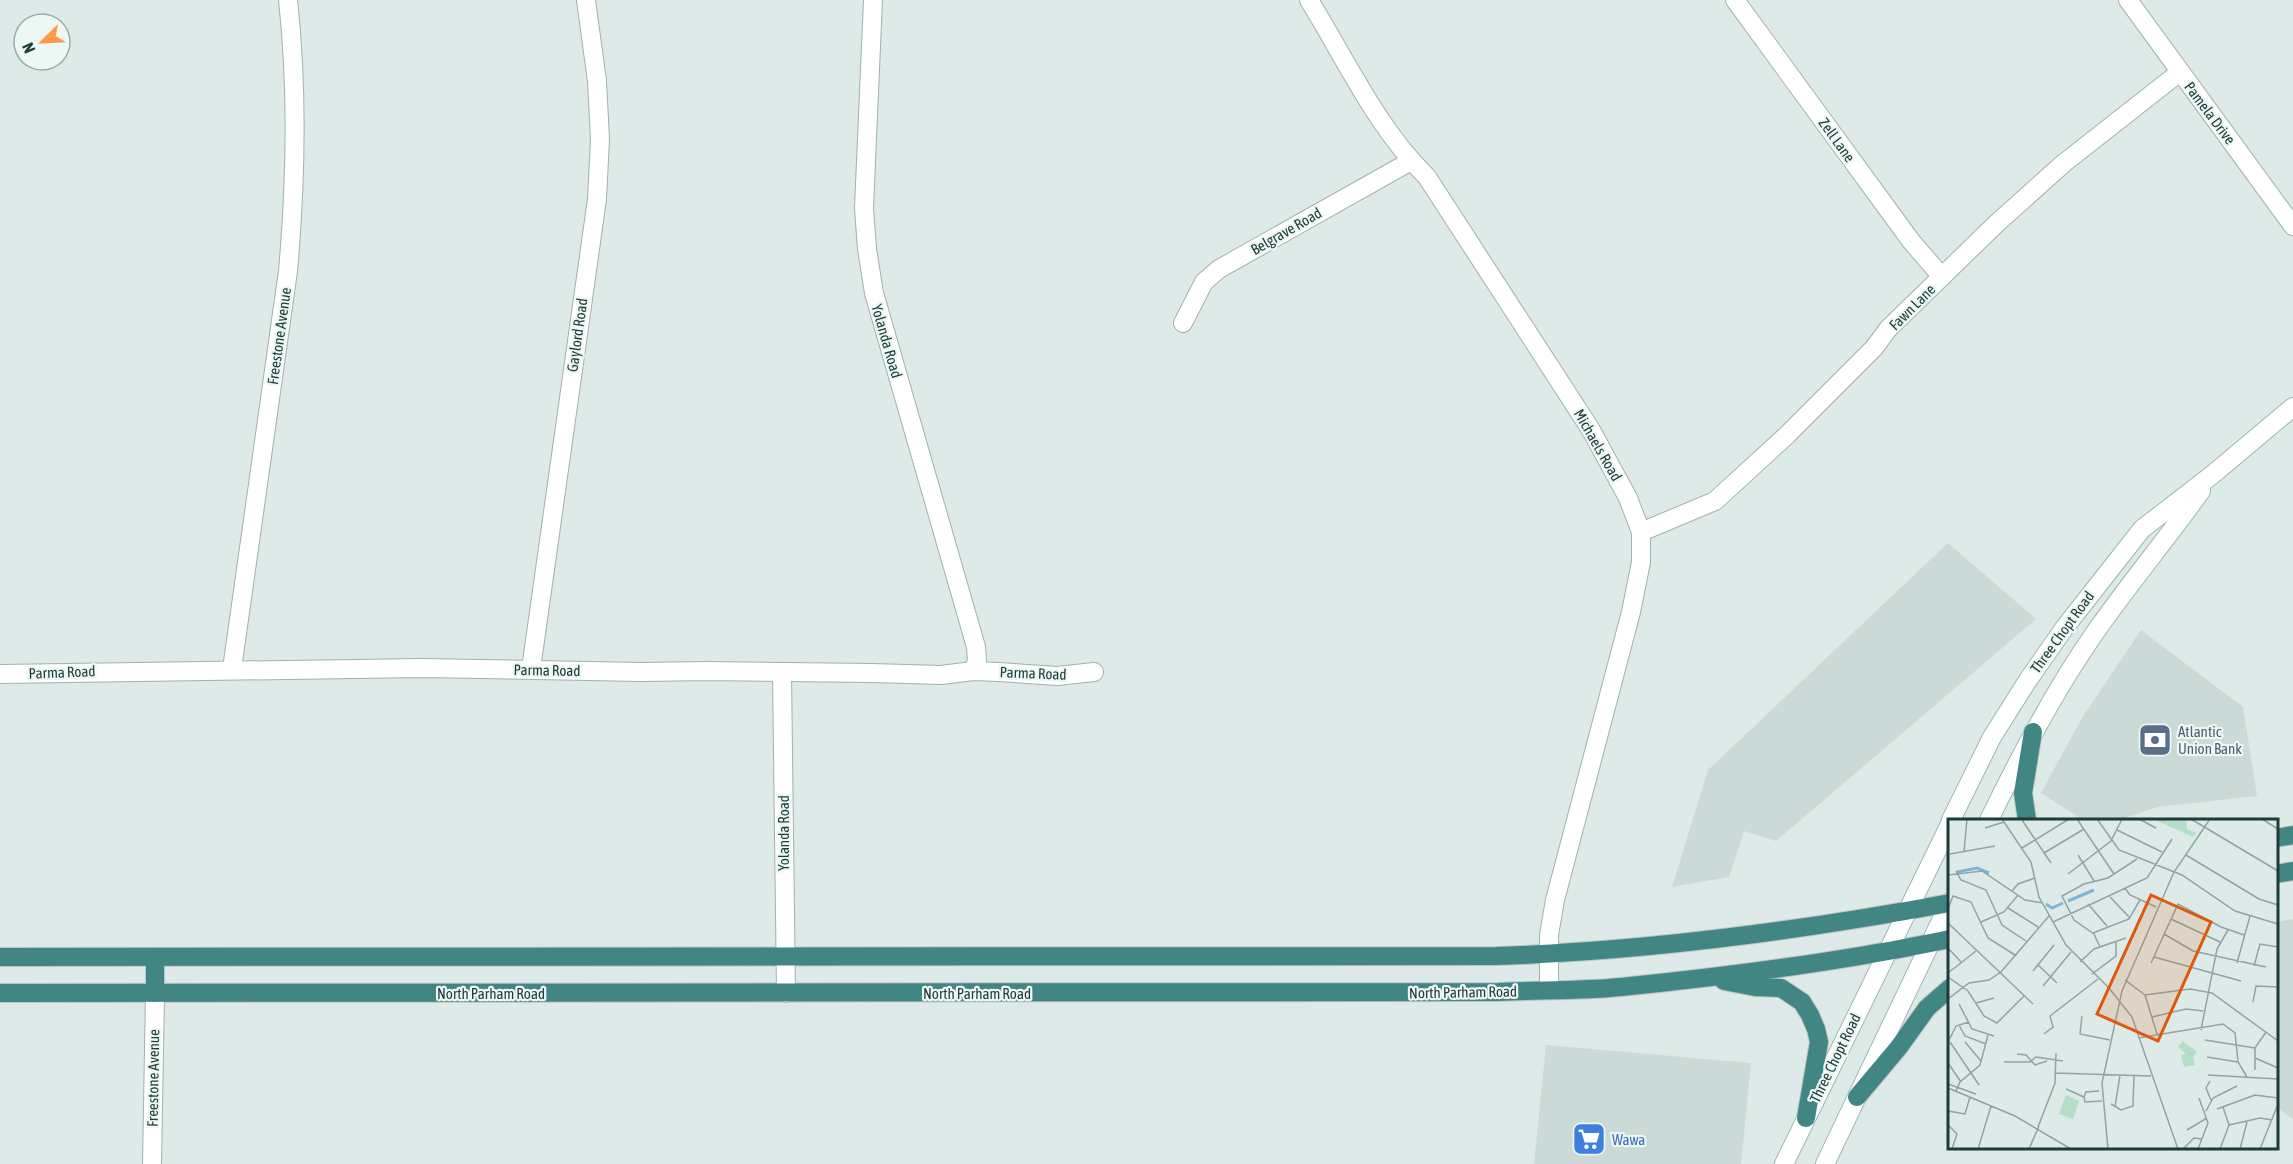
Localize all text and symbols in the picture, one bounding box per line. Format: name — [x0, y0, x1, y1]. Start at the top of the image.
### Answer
north arrow — [12, 12, 72, 72]
text: N — [18, 40, 38, 56]
street label: Pamela Drive — [2181, 78, 2239, 148]
street label: Zell Lane — [1815, 115, 1859, 166]
street label: Belgrave Road — [1248, 204, 1324, 258]
street label: Fawn Lane — [1886, 280, 1939, 333]
street label: Freestone Avenue — [264, 286, 294, 386]
street label: Gaylord Road — [563, 297, 591, 373]
street label: Yolanda Road — [868, 302, 906, 380]
street label: Michaels Road — [1571, 406, 1625, 484]
street label: Three Chopt Road — [2027, 588, 2097, 676]
street label: Parma Road — [513, 661, 581, 679]
street label: Parma Road — [28, 662, 96, 682]
street label: Parma Road — [999, 663, 1067, 683]
bank icon: Atlantic Union Bank — [2137, 722, 2173, 758]
place label: Atlantic Union Bank — [2178, 723, 2242, 757]
street label: Yolanda Road — [775, 795, 792, 871]
inset map — [1948, 819, 2278, 1149]
street label: North Parham Road — [1409, 983, 1517, 1001]
street label: North Parham Road — [437, 985, 545, 1002]
street label: North Parham Road — [923, 985, 1031, 1002]
street label: Three Chopt Road — [1806, 1011, 1864, 1105]
street label: Freestone Avenue — [144, 1029, 162, 1127]
supermarket icon: Wawa — [1571, 1121, 1607, 1157]
place label: Wawa — [1612, 1131, 1645, 1148]

